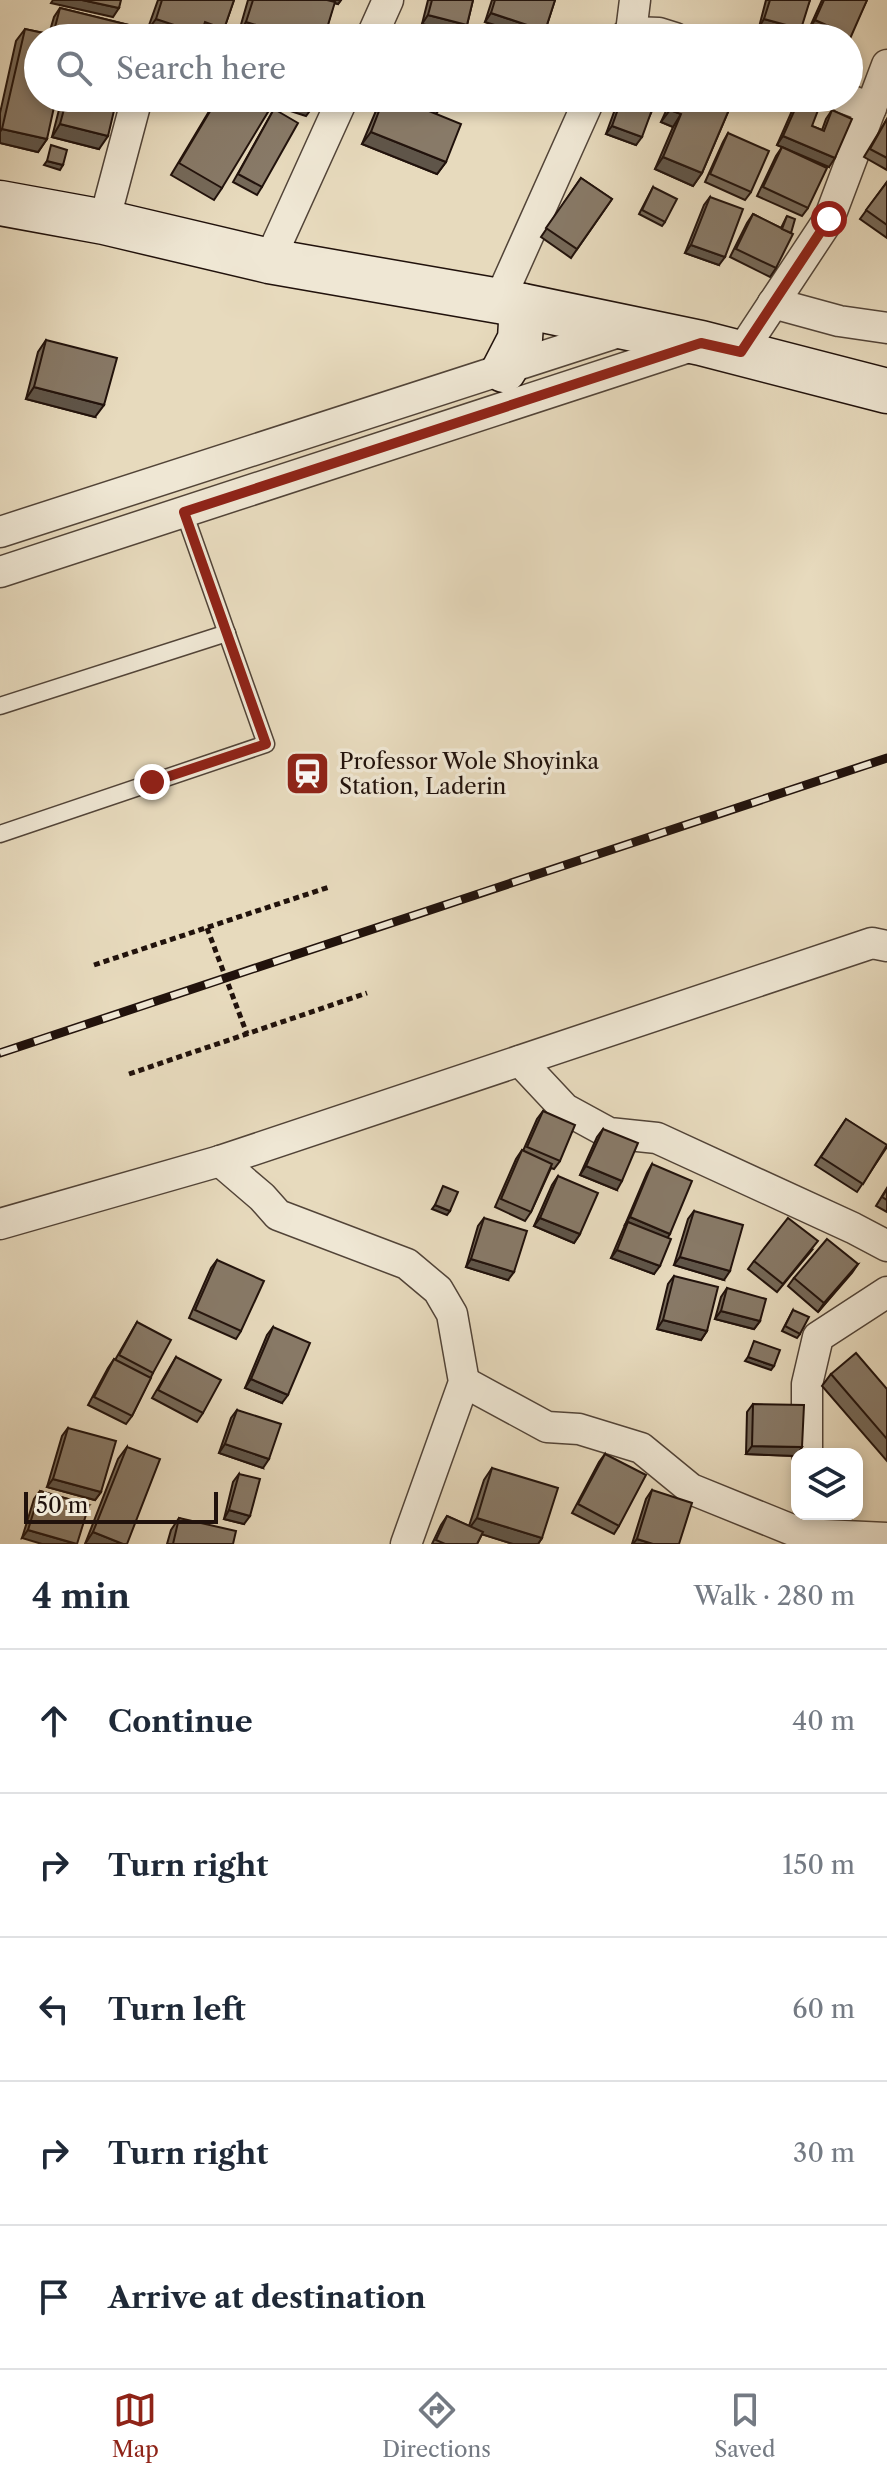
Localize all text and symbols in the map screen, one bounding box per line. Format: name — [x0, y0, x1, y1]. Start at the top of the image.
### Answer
search box — [24, 24, 863, 112]
icon: search — [52, 46, 96, 90]
text: Search here — [116, 50, 286, 87]
route start — [811, 201, 847, 237]
place label: Professor Wole Shoyinka Station, Laderin — [339, 748, 600, 800]
station icon: Professor Wole Shoyinka Station, Laderin — [284, 750, 332, 798]
route end — [134, 764, 170, 800]
map controls — [791, 1448, 863, 1520]
button: layers — [791, 1448, 863, 1520]
scale bar — [24, 1488, 218, 1524]
text: 50 m — [36, 1492, 88, 1519]
text: 4 min — [32, 1575, 130, 1617]
text: Walk · 280 m — [694, 1580, 855, 1612]
icon: ahead — [32, 1699, 76, 1743]
text: Continue — [108, 1703, 253, 1740]
text: 40 m — [792, 1705, 855, 1737]
icon: right — [32, 1843, 76, 1887]
text: Turn right — [108, 1847, 268, 1884]
text: 150 m — [782, 1849, 855, 1881]
icon: left — [32, 1987, 76, 2031]
text: Turn left — [108, 1991, 245, 2028]
text: 60 m — [792, 1993, 855, 2025]
icon: right — [32, 2131, 76, 2175]
text: Turn right — [108, 2135, 268, 2172]
text: 30 m — [793, 2137, 855, 2169]
icon: arrive — [32, 2275, 76, 2319]
text: Arrive at destination — [108, 2279, 426, 2316]
tab: Map — [112, 2388, 159, 2463]
tab: Directions — [382, 2388, 491, 2463]
tab: Saved — [714, 2388, 775, 2463]

